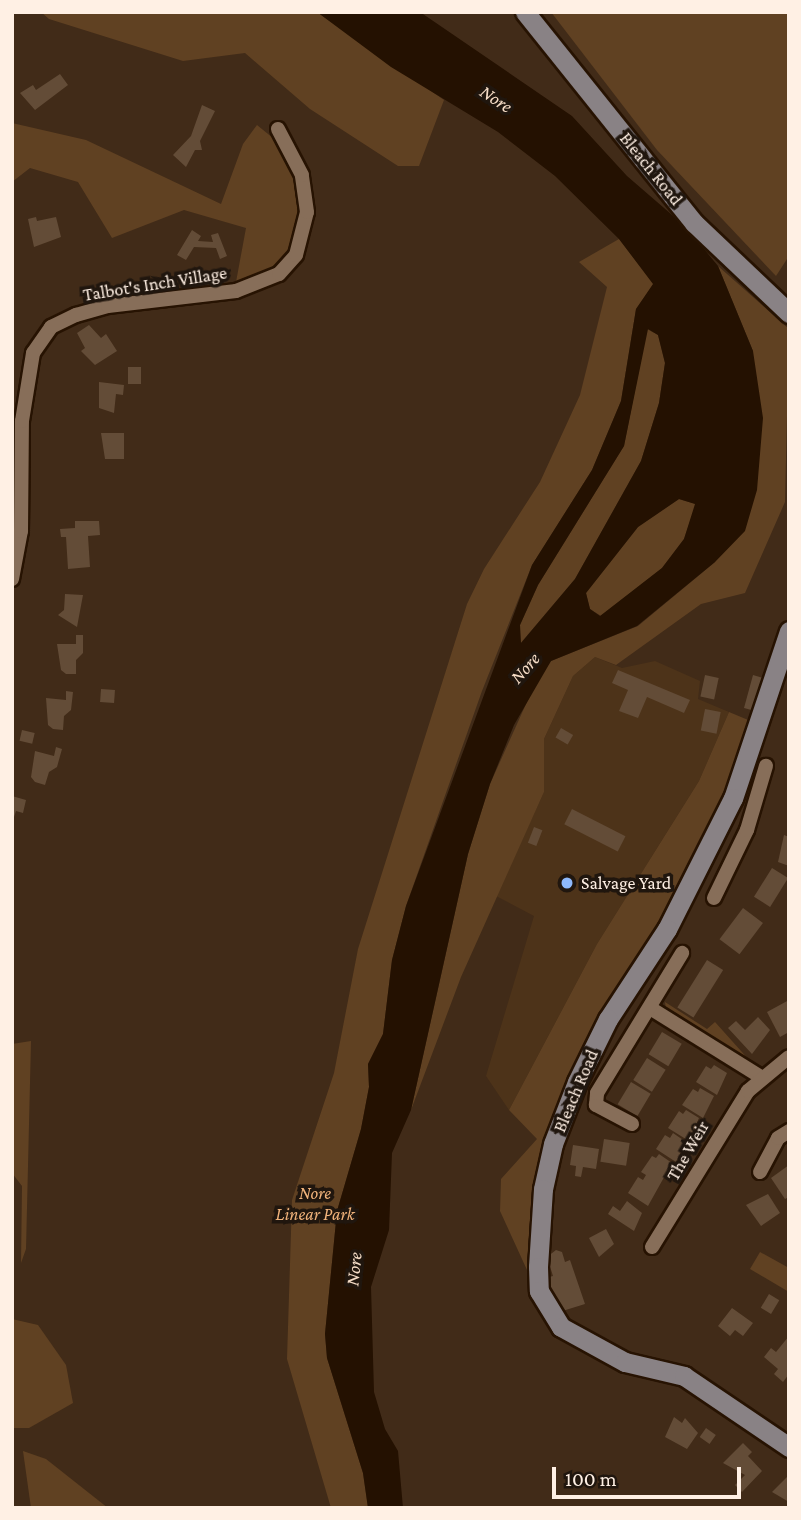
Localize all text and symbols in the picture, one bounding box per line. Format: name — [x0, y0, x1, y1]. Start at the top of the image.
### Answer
water label: Nore — [476, 80, 516, 118]
street label: Bleach Road — [615, 128, 687, 210]
street label: Talbot's Inch Village — [81, 262, 229, 306]
water label: Nore — [505, 648, 545, 688]
place label: Salvage Yard — [581, 872, 671, 894]
marker: Salvage Yard — [559, 875, 575, 891]
street label: Bleach Road — [549, 1046, 603, 1136]
street label: The Weir — [662, 1117, 714, 1185]
park label: Nore Linear Park — [275, 1183, 355, 1226]
water label: Nore — [341, 1251, 367, 1287]
scale bar — [556, 1454, 745, 1498]
text: 100 m — [565, 1467, 617, 1491]

